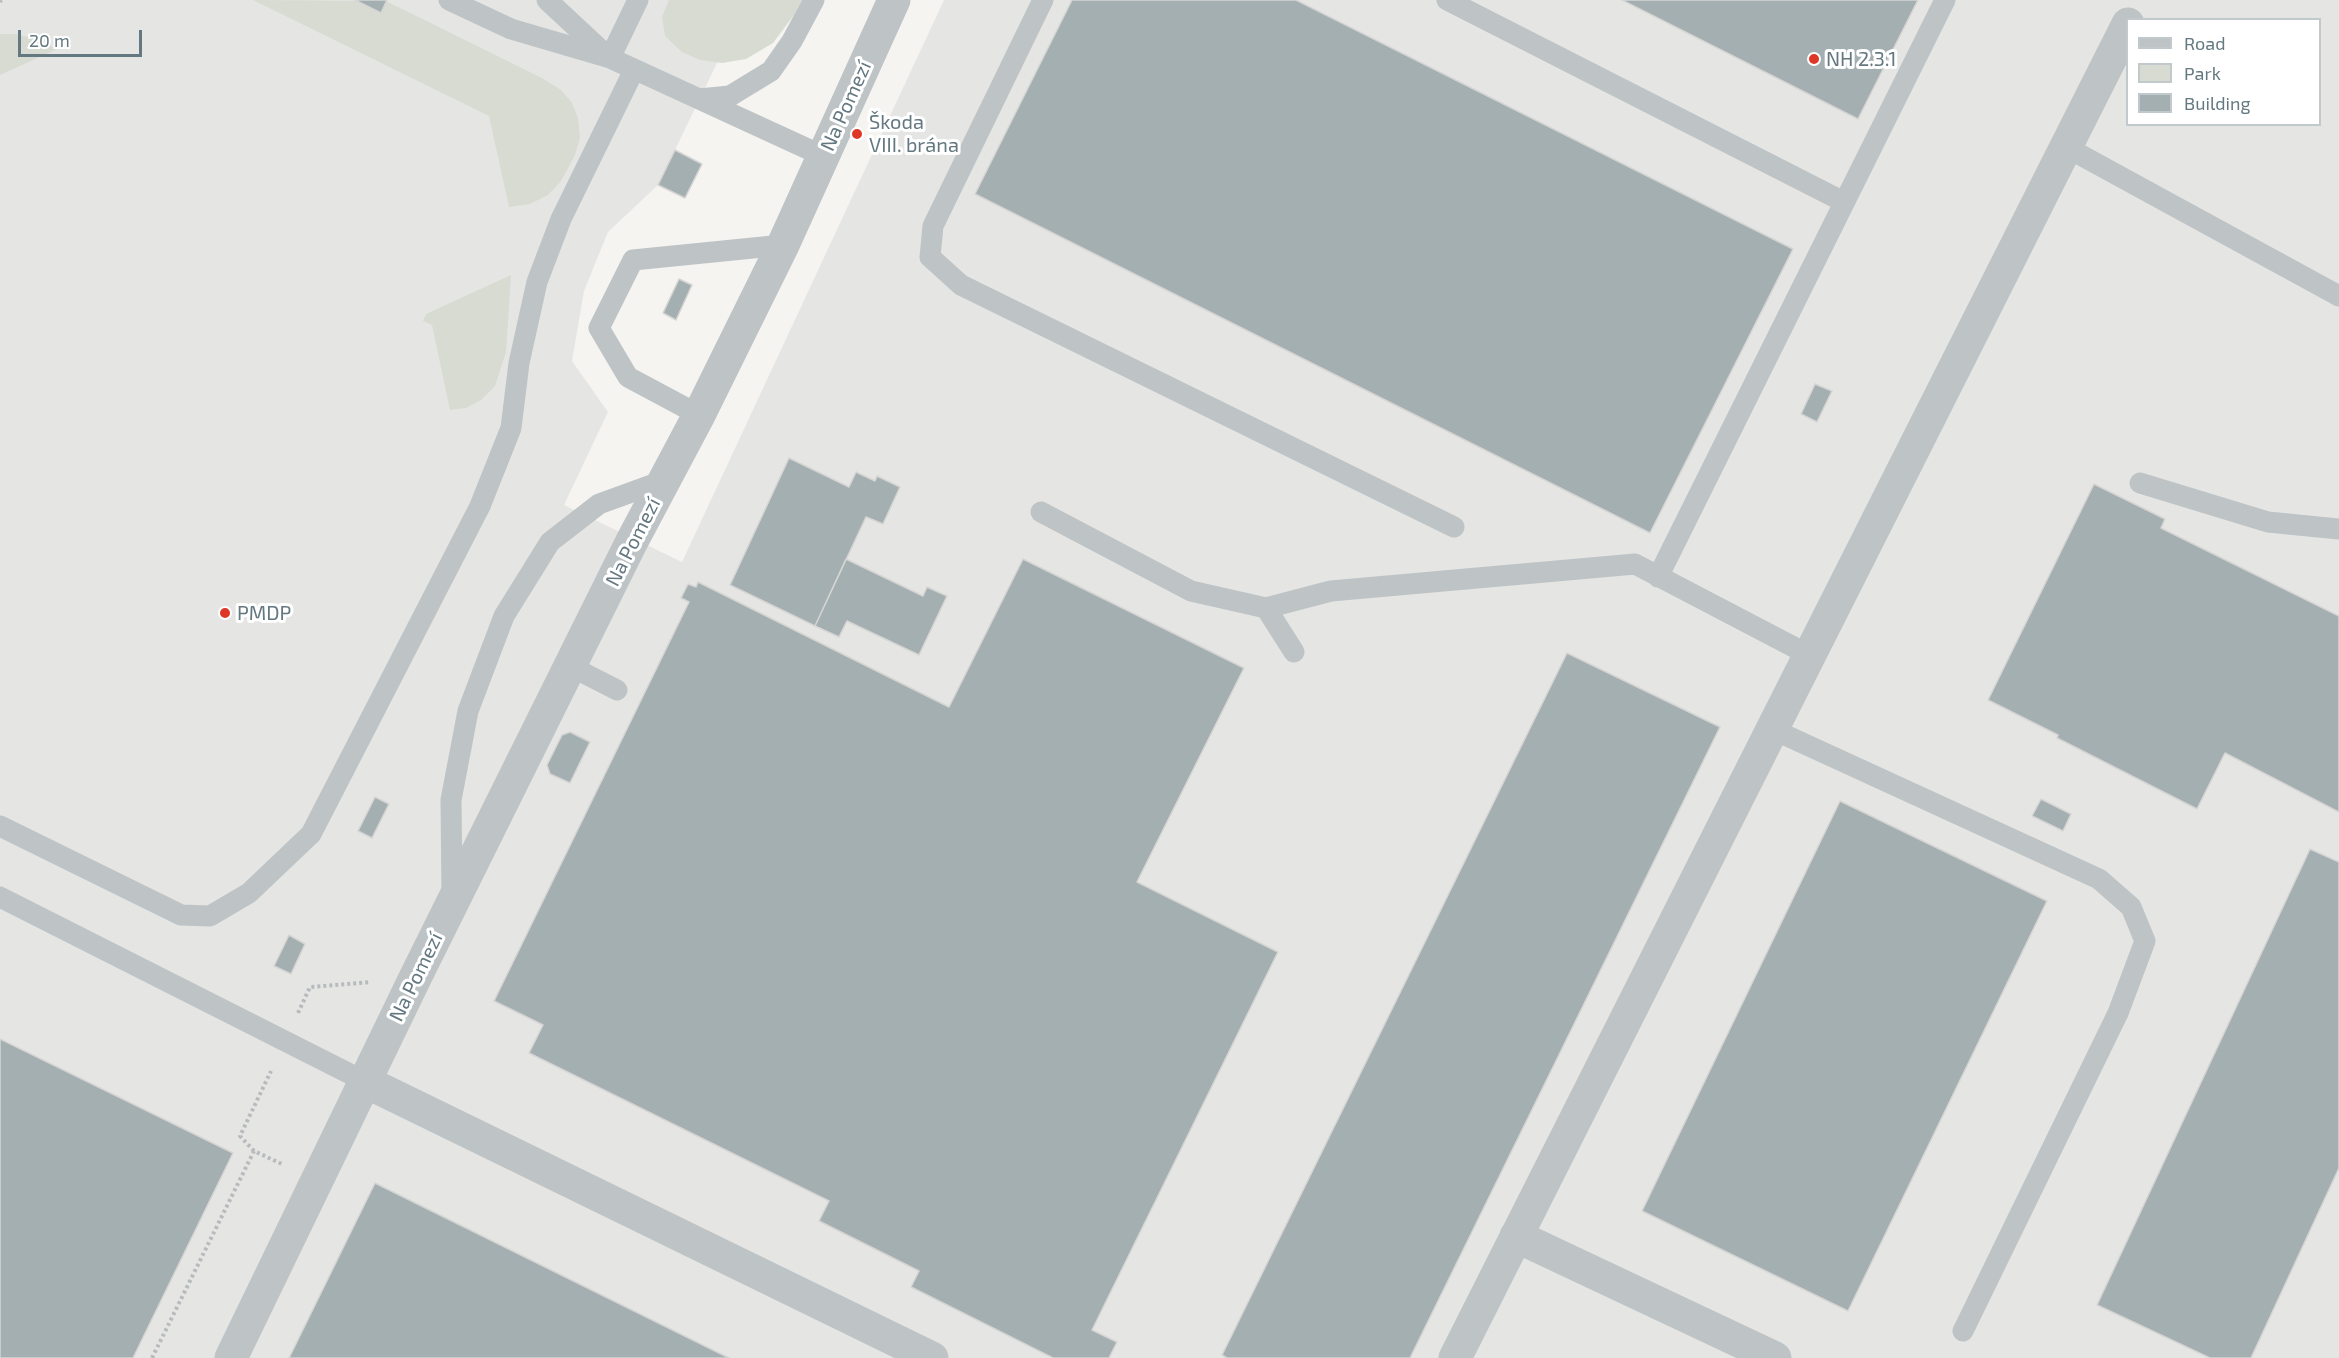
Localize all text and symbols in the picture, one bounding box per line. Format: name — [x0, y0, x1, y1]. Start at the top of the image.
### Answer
scale bar — [21, 18, 146, 56]
legend — [2126, 18, 2321, 126]
text: 20 m — [29, 29, 70, 51]
text: Road — [2184, 32, 2225, 54]
place label: NH 2.3.1 — [1826, 47, 1897, 71]
marker: NH 2.3.1 — [1807, 52, 1821, 66]
street label: Na Pomezí — [816, 57, 876, 155]
text: Park — [2184, 62, 2221, 84]
text: Building — [2184, 92, 2251, 114]
place label: Škoda VIII. brána — [869, 110, 959, 157]
marker: Škoda VIII. brána — [850, 127, 864, 141]
street label: Na Pomezí — [601, 494, 665, 590]
place label: PMDP — [237, 601, 291, 625]
marker: PMDP — [218, 606, 232, 620]
street label: Na Pomezí — [384, 929, 448, 1025]

